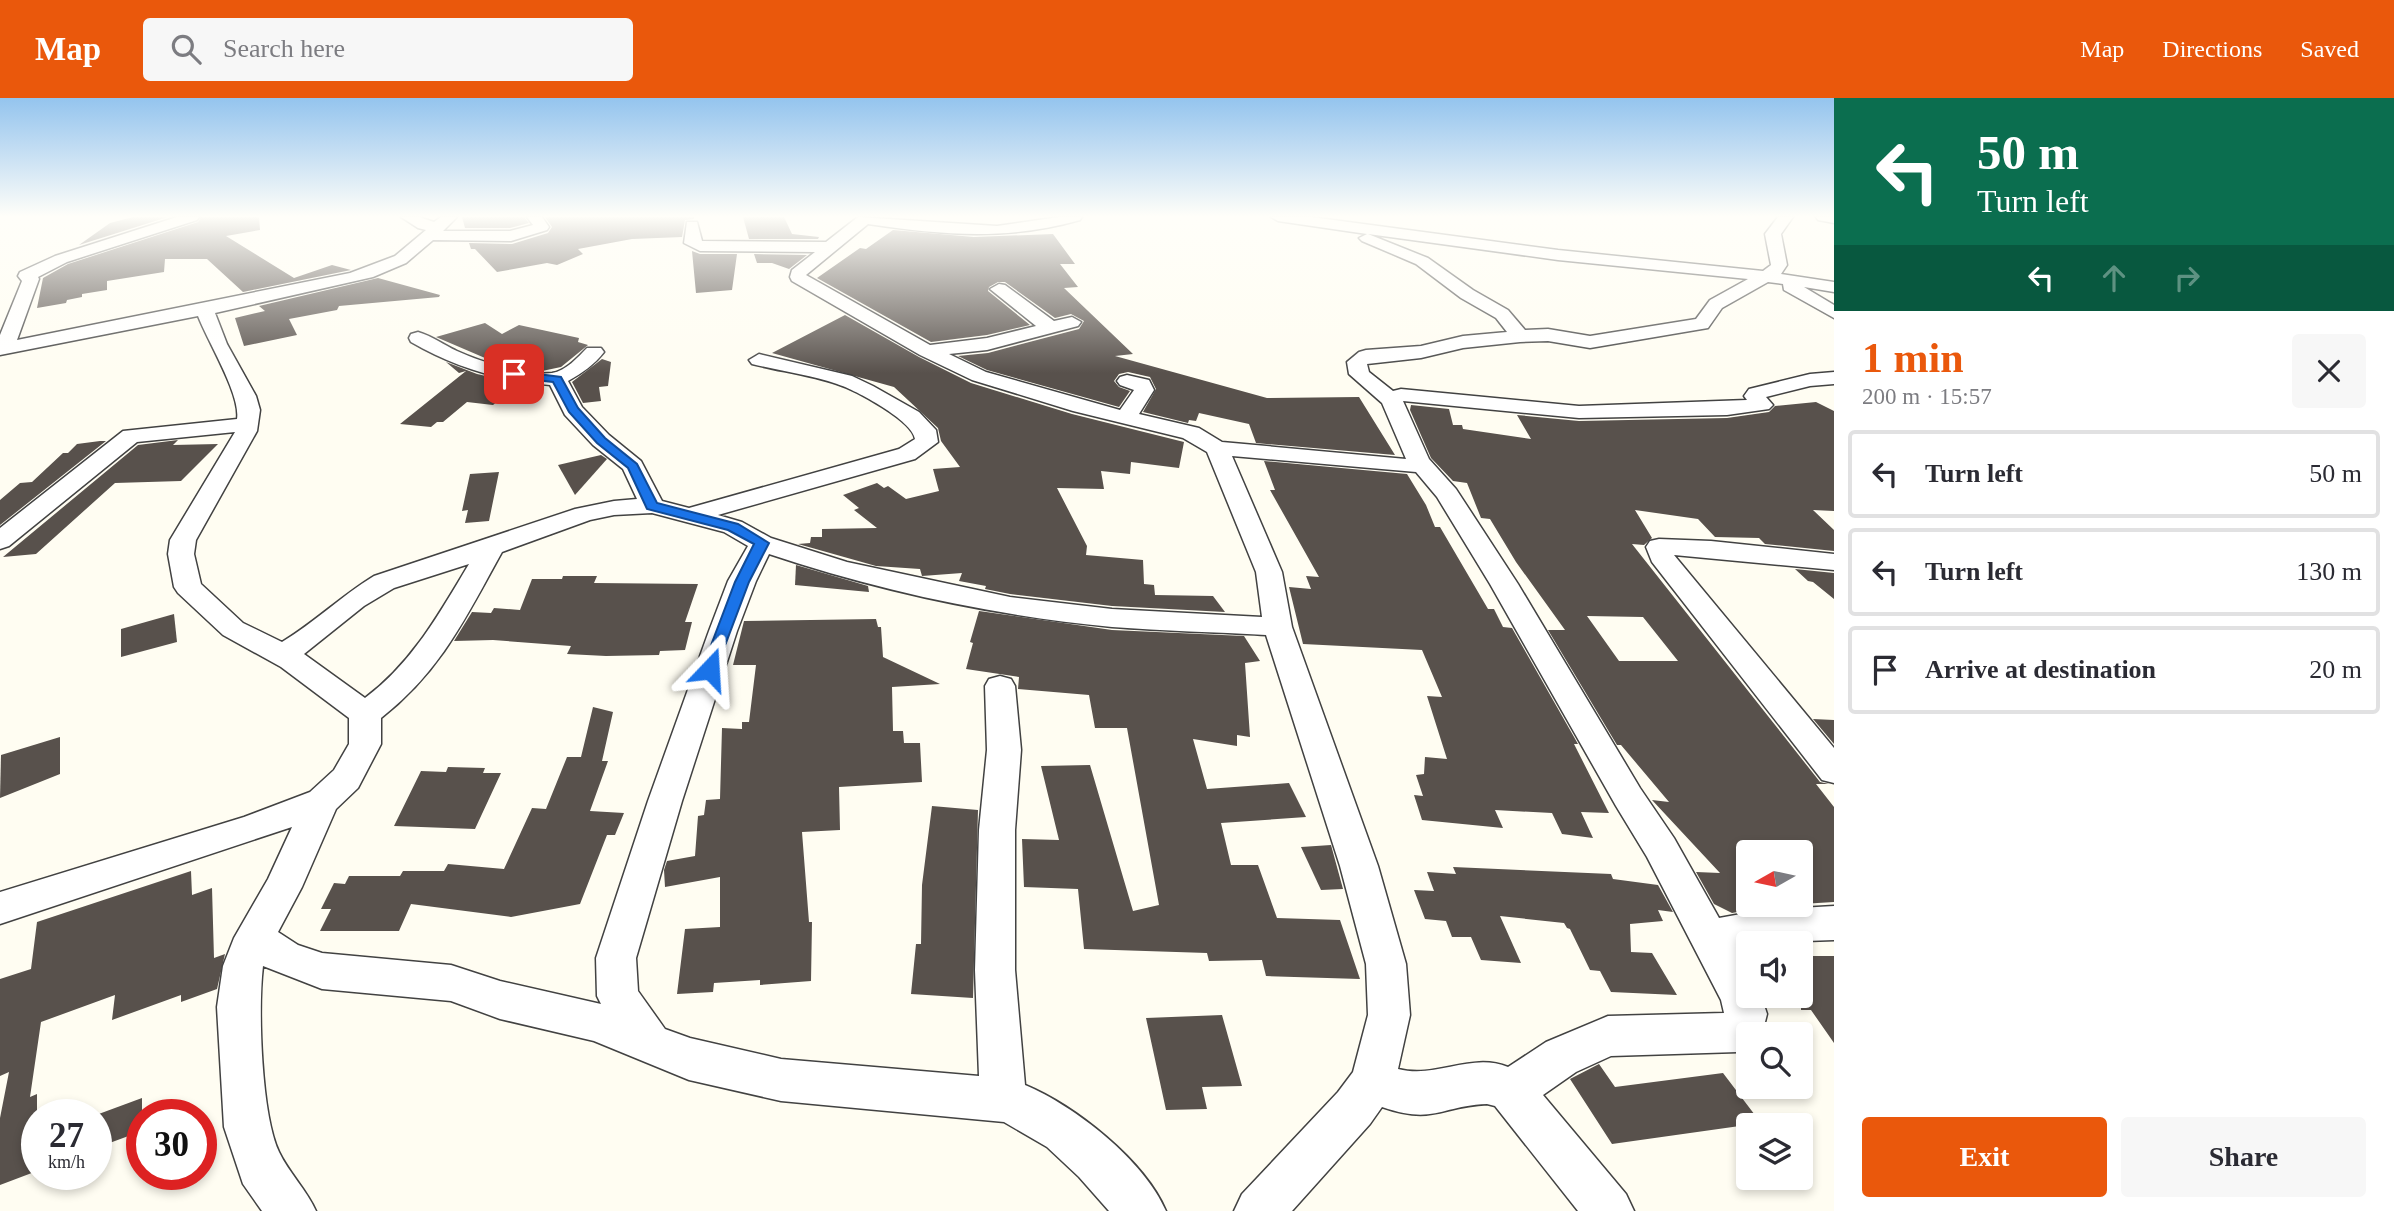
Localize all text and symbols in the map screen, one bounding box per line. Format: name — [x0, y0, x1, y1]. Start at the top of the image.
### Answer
search box — [143, 18, 633, 81]
icon: search — [167, 30, 205, 68]
text: Map — [35, 31, 101, 67]
text: Search here — [223, 34, 345, 63]
text: Map — [2080, 36, 2124, 62]
text: Directions — [2162, 36, 2262, 62]
text: Saved — [2300, 36, 2359, 62]
text: 50 m — [1977, 125, 2079, 180]
icon: left — [1862, 126, 1953, 217]
text: Turn left — [1977, 183, 2089, 219]
icon: left — [2022, 259, 2060, 297]
icon: ahead — [2095, 259, 2133, 297]
icon: right — [2168, 259, 2206, 297]
button: close — [2292, 334, 2366, 408]
text: 1 min — [1862, 335, 1964, 381]
pin — [484, 344, 544, 404]
icon: arrive — [495, 355, 533, 393]
text: 200 m · 15:57 — [1862, 384, 1992, 409]
icon: left — [1866, 455, 1904, 493]
text: Turn left — [1925, 459, 2023, 488]
text: 50 m — [2309, 459, 2362, 488]
icon: left — [1866, 553, 1904, 591]
text: Turn left — [1925, 557, 2023, 586]
text: 130 m — [2296, 557, 2362, 586]
position arrow — [673, 632, 747, 706]
icon: arrive — [1866, 651, 1904, 689]
text: Arrive at destination — [1925, 655, 2156, 684]
text: 20 m — [2309, 655, 2362, 684]
north arrow — [1736, 840, 1813, 917]
map controls — [1736, 840, 1813, 1190]
button: sound — [1736, 931, 1813, 1008]
button: search — [1736, 1022, 1813, 1099]
speed limit sign: 30 — [126, 1099, 217, 1190]
button: layers — [1736, 1113, 1813, 1190]
text: 27 — [49, 1116, 84, 1155]
button: Exit — [1862, 1117, 2107, 1197]
button: Share — [2121, 1117, 2366, 1197]
text: km/h — [48, 1152, 85, 1172]

